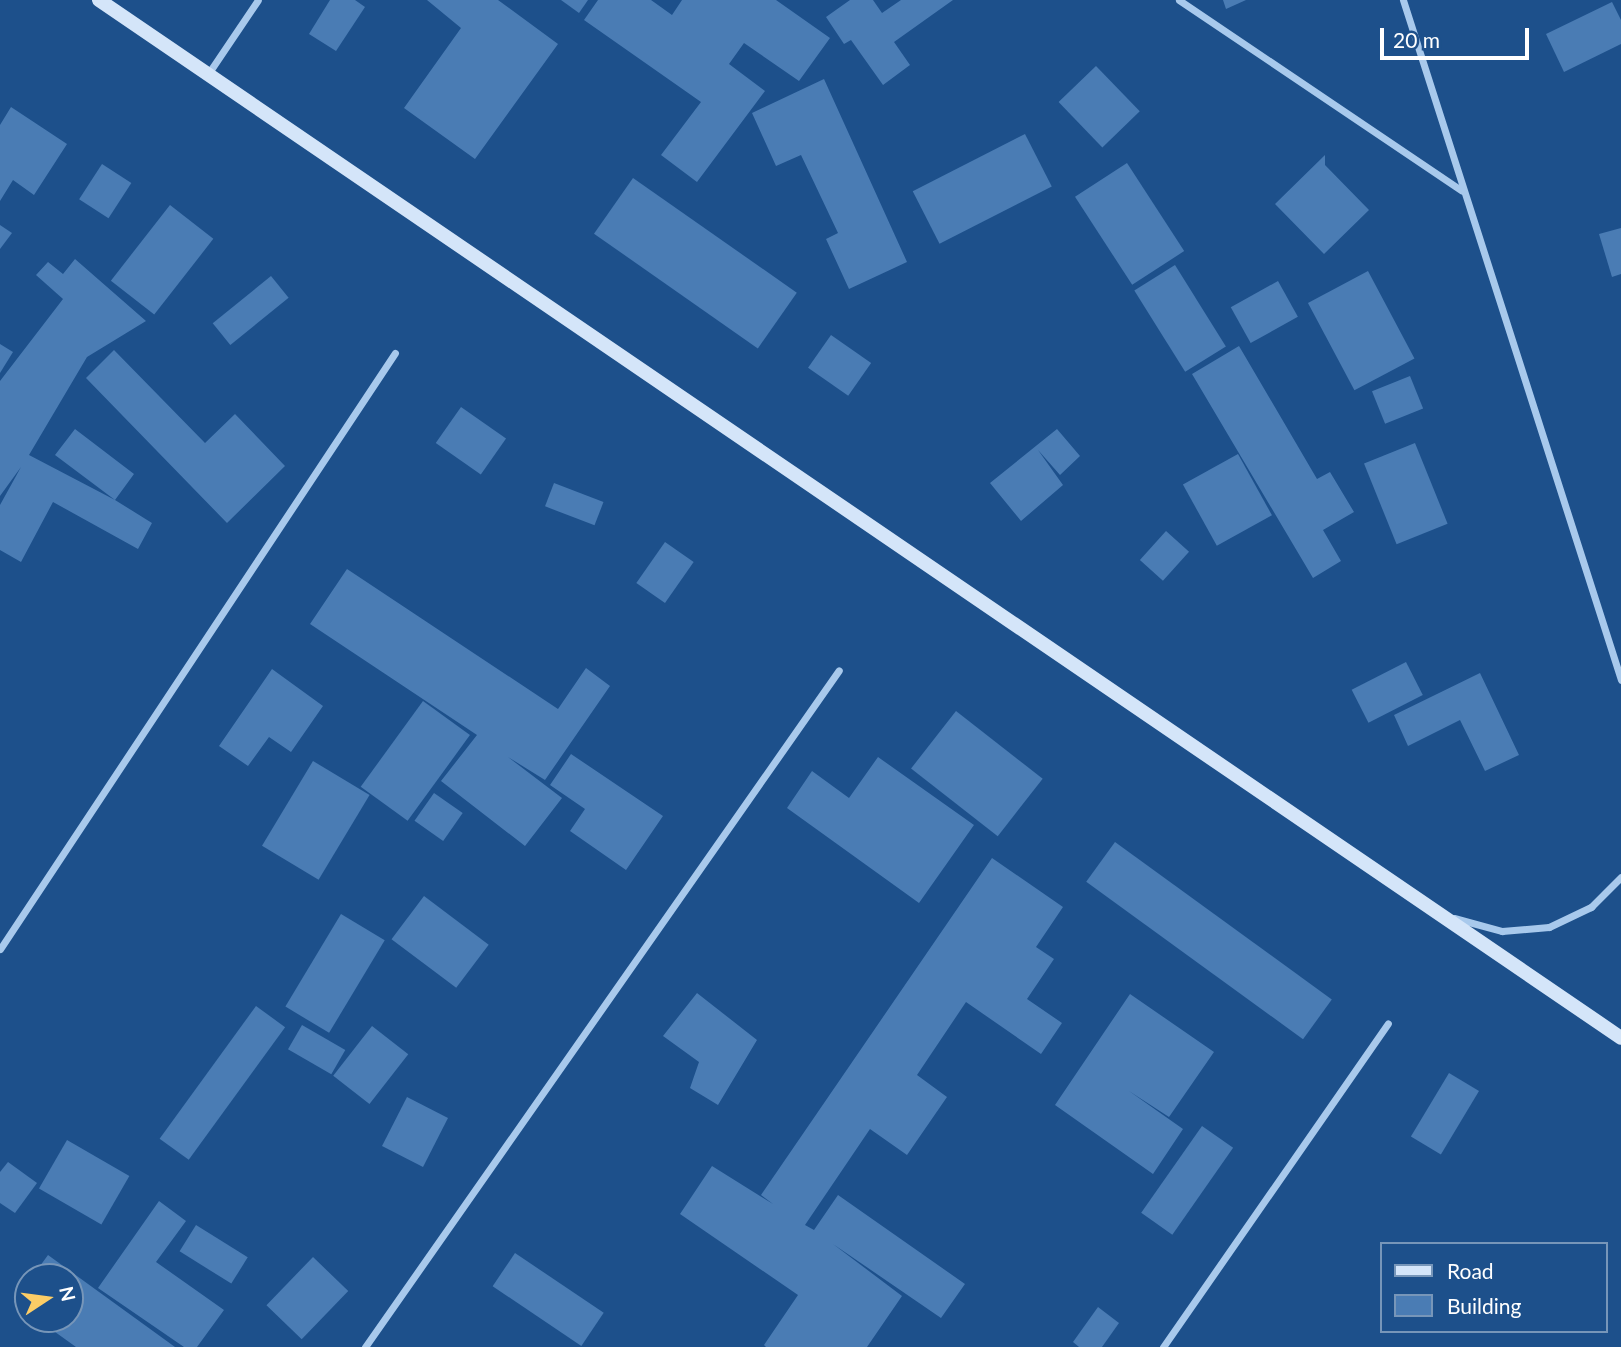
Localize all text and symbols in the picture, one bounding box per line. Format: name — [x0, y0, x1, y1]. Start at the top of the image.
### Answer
scale bar — [1383, 14, 1532, 58]
text: 20 m — [1393, 27, 1440, 52]
legend — [1380, 1242, 1607, 1333]
text: Road — [1447, 1258, 1494, 1283]
north arrow — [14, 1263, 84, 1333]
text: N — [55, 1284, 81, 1303]
text: Building — [1447, 1293, 1522, 1318]

